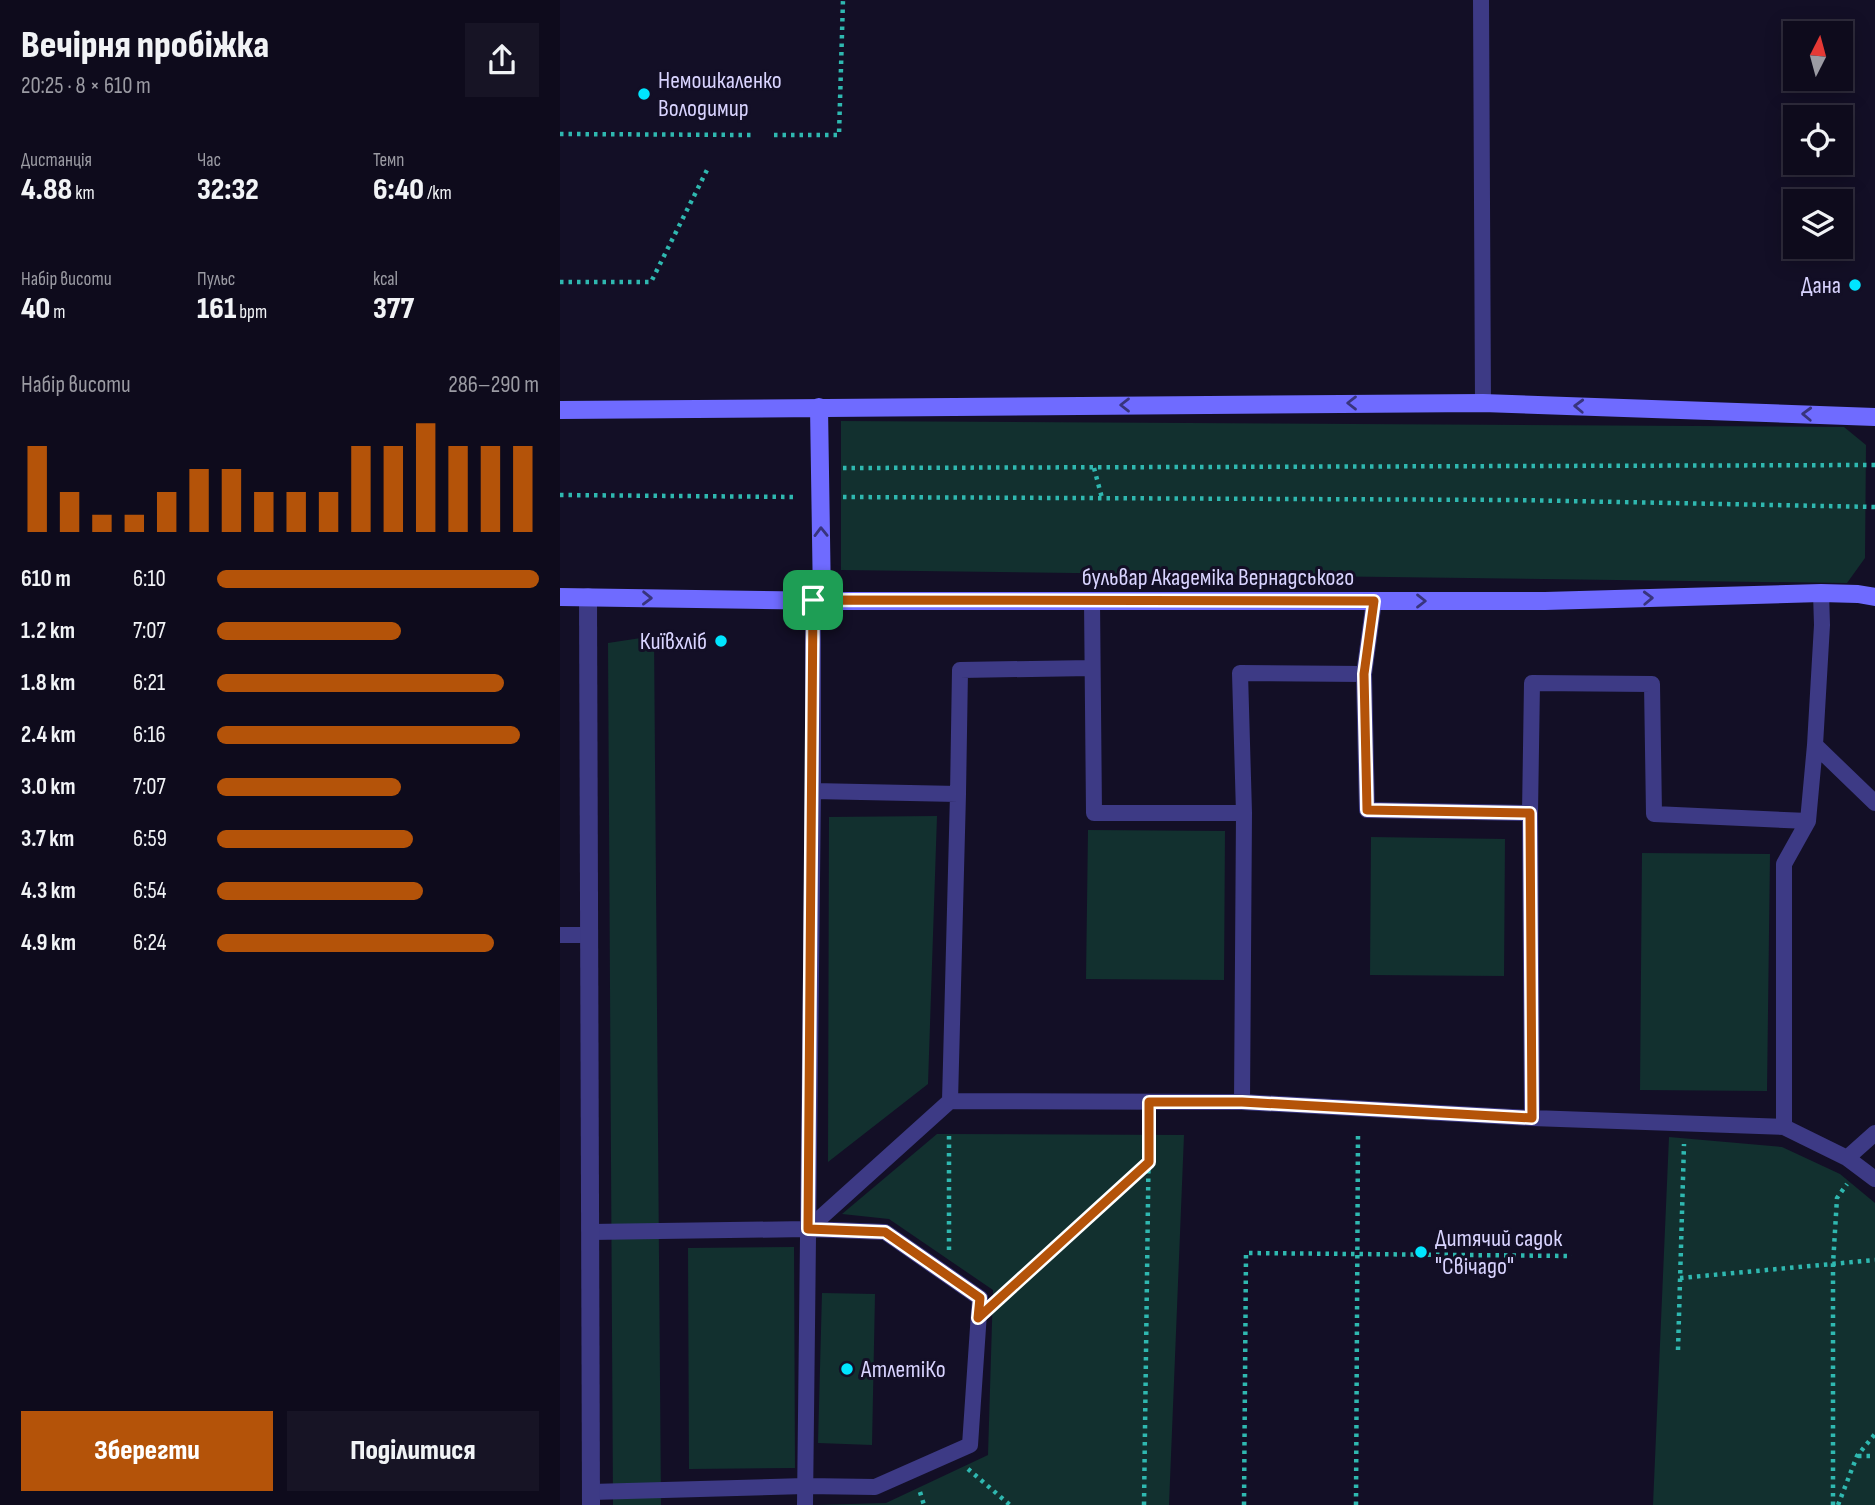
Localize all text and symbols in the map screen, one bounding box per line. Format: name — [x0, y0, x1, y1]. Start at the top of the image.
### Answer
north arrow — [1783, 21, 1853, 91]
map controls — [1783, 21, 1853, 259]
text: Вечірня пробіжка — [21, 23, 269, 68]
button: share — [465, 23, 539, 97]
place label: Немошкаленко Володимир — [658, 66, 782, 123]
text: 20:25 · 8 × 610 m — [21, 72, 151, 100]
marker: Немошкаленко Володимир — [636, 86, 652, 102]
button: locate — [1783, 105, 1853, 175]
text: Дистанція — [21, 149, 92, 172]
text: Час — [197, 149, 221, 172]
text: Темп — [373, 149, 405, 172]
text: 4.88 — [21, 172, 72, 208]
text: 32:32 — [197, 172, 259, 208]
text: 6:40 — [373, 172, 424, 208]
text: km — [72, 182, 95, 205]
text: /km — [424, 182, 452, 205]
button: layers — [1783, 189, 1853, 259]
text: Набір висоти — [21, 268, 112, 291]
text: Пульс — [197, 268, 235, 291]
text: kcal — [373, 268, 398, 291]
place label: Дана — [1801, 271, 1841, 300]
marker: Дана — [1847, 277, 1863, 293]
text: 40 — [21, 291, 50, 327]
text: 161 — [197, 291, 236, 327]
text: 377 — [373, 291, 414, 327]
text: m — [50, 301, 66, 324]
text: bpm — [236, 301, 267, 324]
text: Набір висоти — [21, 371, 131, 399]
text: 286–290 m — [448, 371, 539, 399]
one-way arrow — [1346, 395, 1357, 411]
one-way arrow — [1119, 397, 1129, 413]
one-way arrow — [1574, 399, 1585, 414]
one-way arrow — [1801, 407, 1812, 422]
one-way arrow — [813, 527, 829, 537]
street label: бульвар Академіка Вернадського — [1082, 563, 1354, 592]
text: 610 m — [21, 565, 71, 593]
text: 6:10 — [133, 565, 166, 593]
pin — [783, 570, 843, 630]
icon: arrive — [794, 581, 832, 619]
one-way arrow — [642, 590, 653, 605]
one-way arrow — [1644, 590, 1654, 606]
one-way arrow — [1416, 593, 1427, 609]
text: 1.2 km — [21, 617, 75, 645]
text: 7:07 — [133, 617, 166, 645]
place label: Київхліб — [640, 627, 707, 656]
marker: Київхліб — [713, 633, 729, 649]
text: 1.8 km — [21, 669, 75, 697]
text: 6:21 — [133, 669, 165, 697]
text: 2.4 km — [21, 721, 76, 749]
text: 6:16 — [133, 721, 166, 749]
text: 3.0 km — [21, 773, 76, 801]
text: 7:07 — [133, 773, 166, 801]
text: 3.7 km — [21, 825, 74, 853]
text: 6:59 — [133, 825, 167, 853]
text: 4.3 km — [21, 877, 76, 905]
text: 6:54 — [133, 877, 166, 905]
text: 4.9 km — [21, 929, 76, 957]
text: 6:24 — [133, 929, 166, 957]
place label: Дитячий садок "Свічадо" — [1435, 1224, 1563, 1281]
marker: Дитячий садок "Свічадо" — [1413, 1244, 1429, 1260]
place label: АтлетіКо — [860, 1355, 946, 1384]
marker: АтлетіКо — [839, 1361, 855, 1377]
button: Зберегти — [21, 1411, 273, 1491]
button: Поділитися — [287, 1411, 539, 1491]

